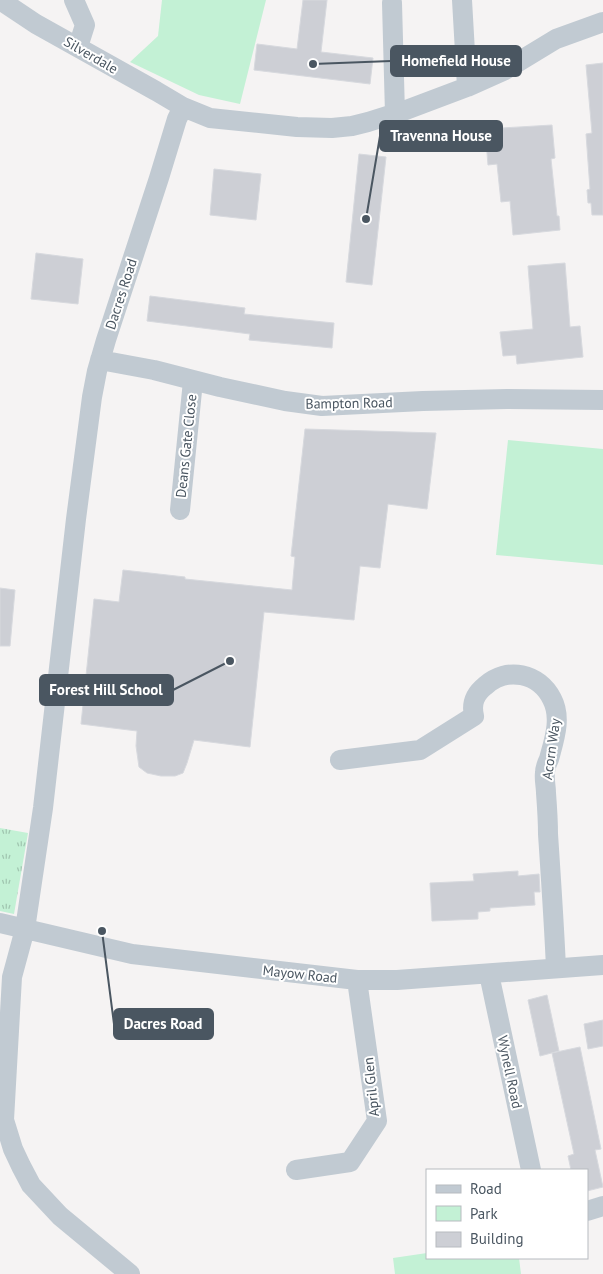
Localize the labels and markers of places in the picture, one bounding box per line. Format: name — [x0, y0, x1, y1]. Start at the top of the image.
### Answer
callout: Homefield House — [391, 46, 521, 76]
callout: Travenna House — [380, 121, 502, 151]
callout: Forest Hill School — [40, 675, 173, 705]
callout: Dacres Road — [114, 1009, 213, 1039]

